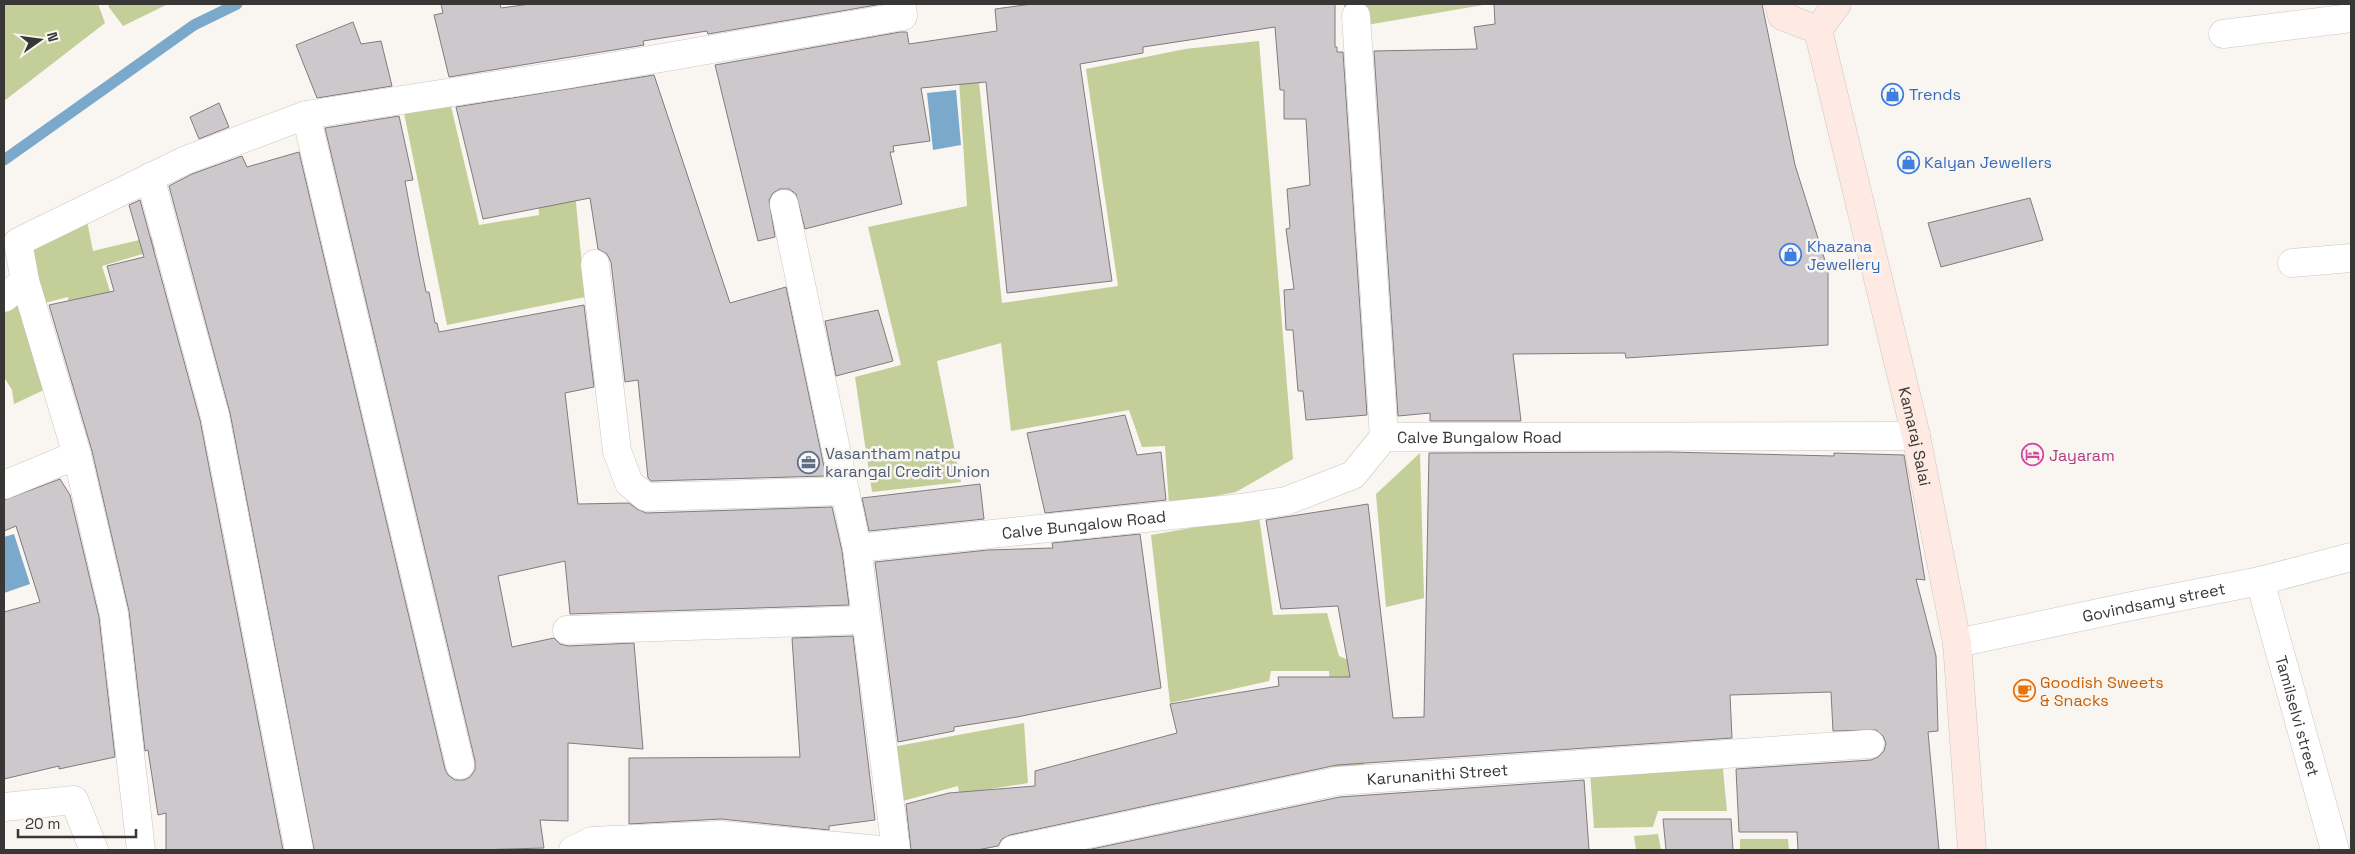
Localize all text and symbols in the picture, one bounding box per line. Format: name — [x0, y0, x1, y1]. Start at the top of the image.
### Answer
north arrow — [15, 15, 65, 65]
text: N — [43, 30, 62, 44]
shop icon: Trends — [1881, 82, 1905, 106]
place label: Trends — [1909, 84, 1961, 105]
shop icon: Kalyan Jewellers — [1896, 150, 1920, 174]
place label: Kalyan Jewellers — [1924, 152, 2052, 173]
place label: Khazana Jewellery — [1807, 236, 1881, 275]
shop icon: Khazana Jewellery — [1779, 243, 1803, 267]
street label: Kamaraj Salai — [1893, 385, 1936, 488]
street label: Calve Bungalow Road — [1397, 427, 1562, 448]
place label: Vasantham natpu karangal Credit Union — [825, 443, 990, 482]
hotel icon: Jayaram — [2021, 443, 2045, 467]
place label: Jayaram — [2049, 445, 2115, 466]
office icon: Vasantham natpu karangal Credit Union — [797, 450, 821, 474]
street label: Calve Bungalow Road — [1001, 506, 1167, 544]
street label: Govindsamy street — [2080, 578, 2227, 627]
street label: Tamilselvi street — [2270, 653, 2324, 779]
place label: Goodish Sweets & Snacks — [2040, 672, 2164, 711]
cafe icon: Goodish Sweets & Snacks — [2012, 679, 2036, 703]
street label: Karunanithi Street — [1366, 759, 1509, 790]
scale bar — [18, 806, 135, 838]
text: 20 m — [25, 814, 60, 833]

